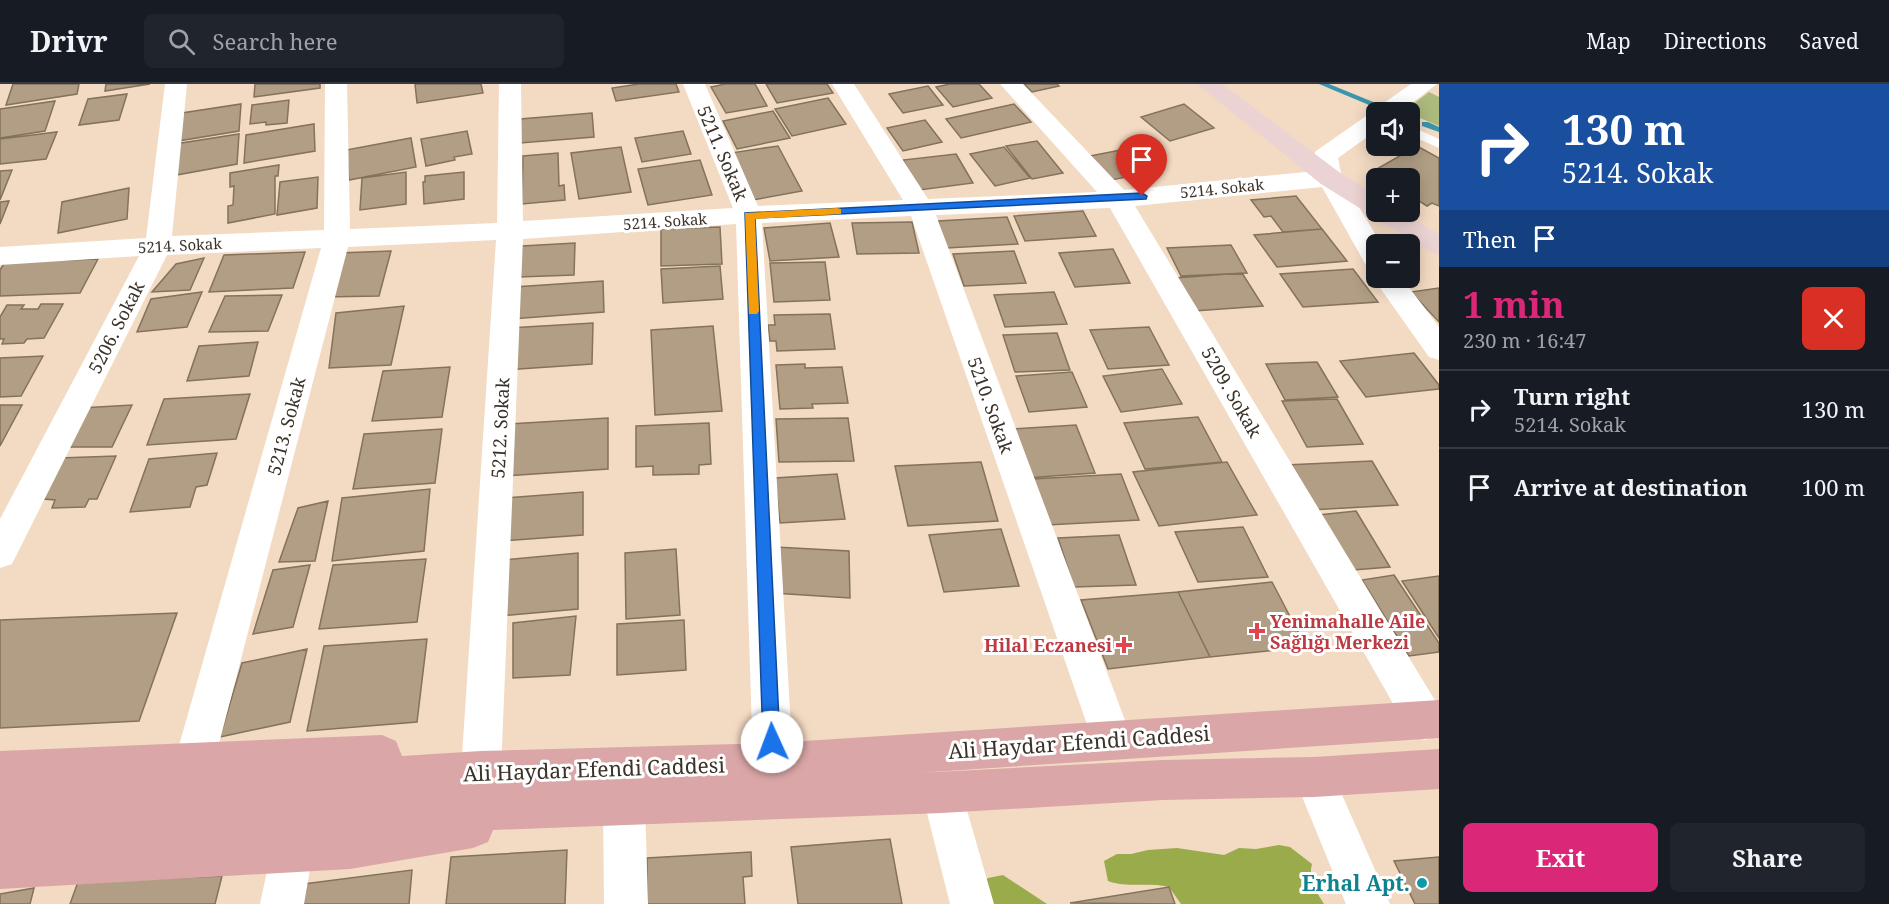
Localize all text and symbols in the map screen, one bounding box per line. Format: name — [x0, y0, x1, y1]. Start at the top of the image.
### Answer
search box — [144, 14, 564, 68]
text: Drivr — [30, 22, 108, 60]
icon: search — [165, 25, 198, 58]
text: Search here — [213, 26, 337, 56]
text: Map — [1586, 27, 1631, 55]
text: Directions — [1664, 27, 1766, 55]
text: Saved — [1799, 27, 1859, 55]
text: 130 m — [1562, 100, 1686, 157]
street label: 5211. Sokak — [692, 102, 754, 205]
map controls — [1366, 102, 1420, 288]
button: sound — [1366, 102, 1420, 156]
icon: right — [1463, 108, 1541, 186]
pin — [1116, 134, 1167, 196]
icon: arrive — [1125, 143, 1158, 176]
text: 5214. Sokak — [1562, 154, 1713, 191]
button: + — [1366, 168, 1420, 222]
street label: 5214. Sokak — [1179, 174, 1265, 202]
street label: 5214. Sokak — [622, 208, 708, 234]
icon: arrive — [1528, 222, 1561, 255]
text: Then — [1463, 224, 1516, 254]
street label: 5214. Sokak — [138, 233, 223, 257]
button: − — [1366, 234, 1420, 288]
street label: 5206. Sokak — [82, 276, 150, 377]
text: 1 min — [1463, 280, 1565, 329]
button: close — [1802, 287, 1865, 350]
text: 230 m · 16:47 — [1463, 327, 1586, 354]
street label: 5209. Sokak — [1196, 342, 1268, 442]
street label: 5210. Sokak — [962, 354, 1020, 457]
street label: 5213. Sokak — [261, 374, 311, 478]
street label: 5212. Sokak — [485, 377, 515, 479]
text: Turn right — [1514, 381, 1630, 411]
icon: right — [1463, 393, 1496, 426]
text: 130 m — [1802, 394, 1865, 424]
text: 5214. Sokak — [1514, 411, 1626, 438]
icon: arrive — [1463, 471, 1496, 504]
text: Arrive at destination — [1514, 472, 1748, 502]
text: 100 m — [1802, 472, 1865, 502]
place label: Yenimahalle Aile Sağlığı Merkezi — [1270, 609, 1425, 654]
marker: Yenimahalle Aile Sağlığı Merkezi — [1248, 622, 1266, 640]
place label: Hilal Eczanesi — [984, 633, 1113, 657]
marker: Hilal Eczanesi — [1117, 638, 1131, 652]
position arrow — [740, 710, 804, 774]
street label: Ali Haydar Efendi Caddesi — [947, 719, 1211, 765]
street label: Ali Haydar Efendi Caddesi — [463, 750, 726, 788]
button: Exit — [1463, 823, 1658, 892]
button: Share — [1670, 823, 1865, 892]
place label: Erhal Apt. — [1302, 869, 1410, 897]
marker: Erhal Apt. — [1415, 876, 1429, 890]

